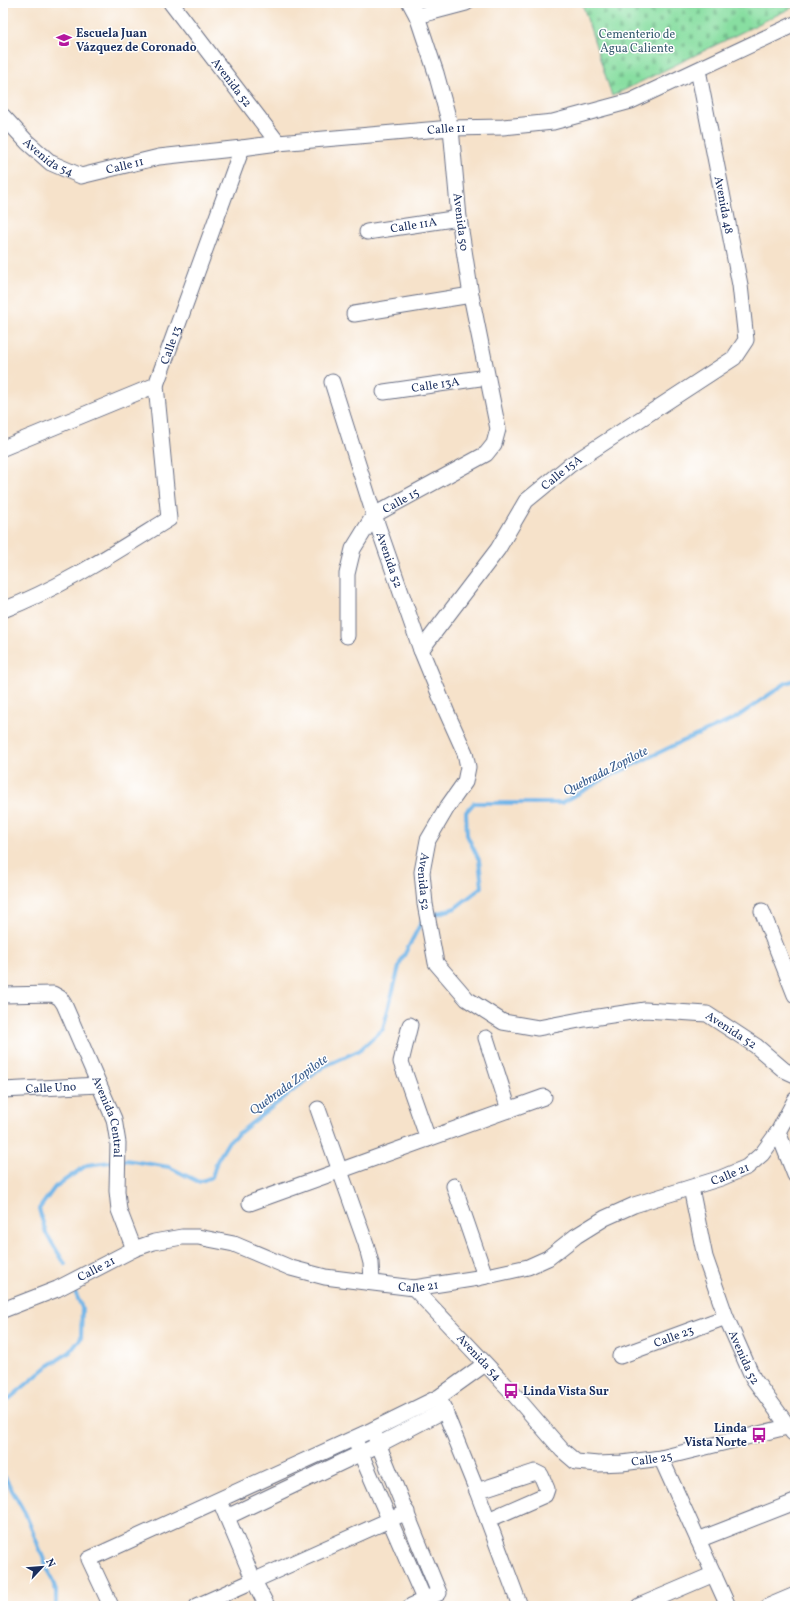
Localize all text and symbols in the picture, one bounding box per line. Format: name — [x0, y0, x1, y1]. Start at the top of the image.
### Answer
place label: Escuela Juan Vázquez de Coronado — [76, 26, 197, 56]
park label: Cementerio de Agua Caliente — [599, 27, 676, 57]
school or university icon: Escuela Juan Vázquez de Coronado — [55, 31, 73, 49]
street label: Avenida 52 — [207, 55, 255, 111]
street label: Calle 11 — [427, 121, 466, 139]
street label: Avenida 54 — [19, 135, 76, 181]
street label: Calle 11 — [104, 154, 146, 179]
street label: Avenida 48 — [710, 175, 736, 235]
street label: Avenida 50 — [449, 192, 472, 252]
street label: Calle 11A — [389, 214, 439, 237]
street label: Calle 13 — [157, 324, 186, 367]
street label: Calle 13A — [411, 374, 461, 397]
street label: Calle 15A — [538, 452, 586, 494]
street label: Calle 15 — [380, 485, 423, 518]
street label: Avenida 52 — [372, 530, 406, 590]
water label: Quebrada Zopilote — [560, 743, 652, 801]
street label: Avenida 52 — [413, 851, 433, 912]
street label: Avenida 52 — [702, 1008, 759, 1053]
water label: Quebrada Zopilote — [246, 1051, 332, 1120]
street label: Avenida Central — [87, 1074, 125, 1158]
street label: Calle Uno — [25, 1079, 77, 1098]
street label: Calle 21 — [709, 1160, 752, 1190]
street label: Calle 21 — [75, 1253, 118, 1286]
street label: Calle 21 — [397, 1277, 440, 1297]
street label: Calle 23 — [652, 1323, 696, 1352]
street label: Avenida 52 — [724, 1328, 762, 1388]
street label: Avenida 54 — [452, 1331, 504, 1385]
bus stop icon: Linda Vista Sur — [502, 1382, 520, 1400]
place label: Linda Vista Sur — [523, 1384, 609, 1400]
place label: Linda Vista Norte — [684, 1421, 747, 1451]
bus stop icon: Linda Vista Norte — [750, 1426, 768, 1444]
street label: Calle 25 — [630, 1448, 674, 1471]
north arrow — [22, 1547, 62, 1587]
text: N — [41, 1556, 58, 1570]

